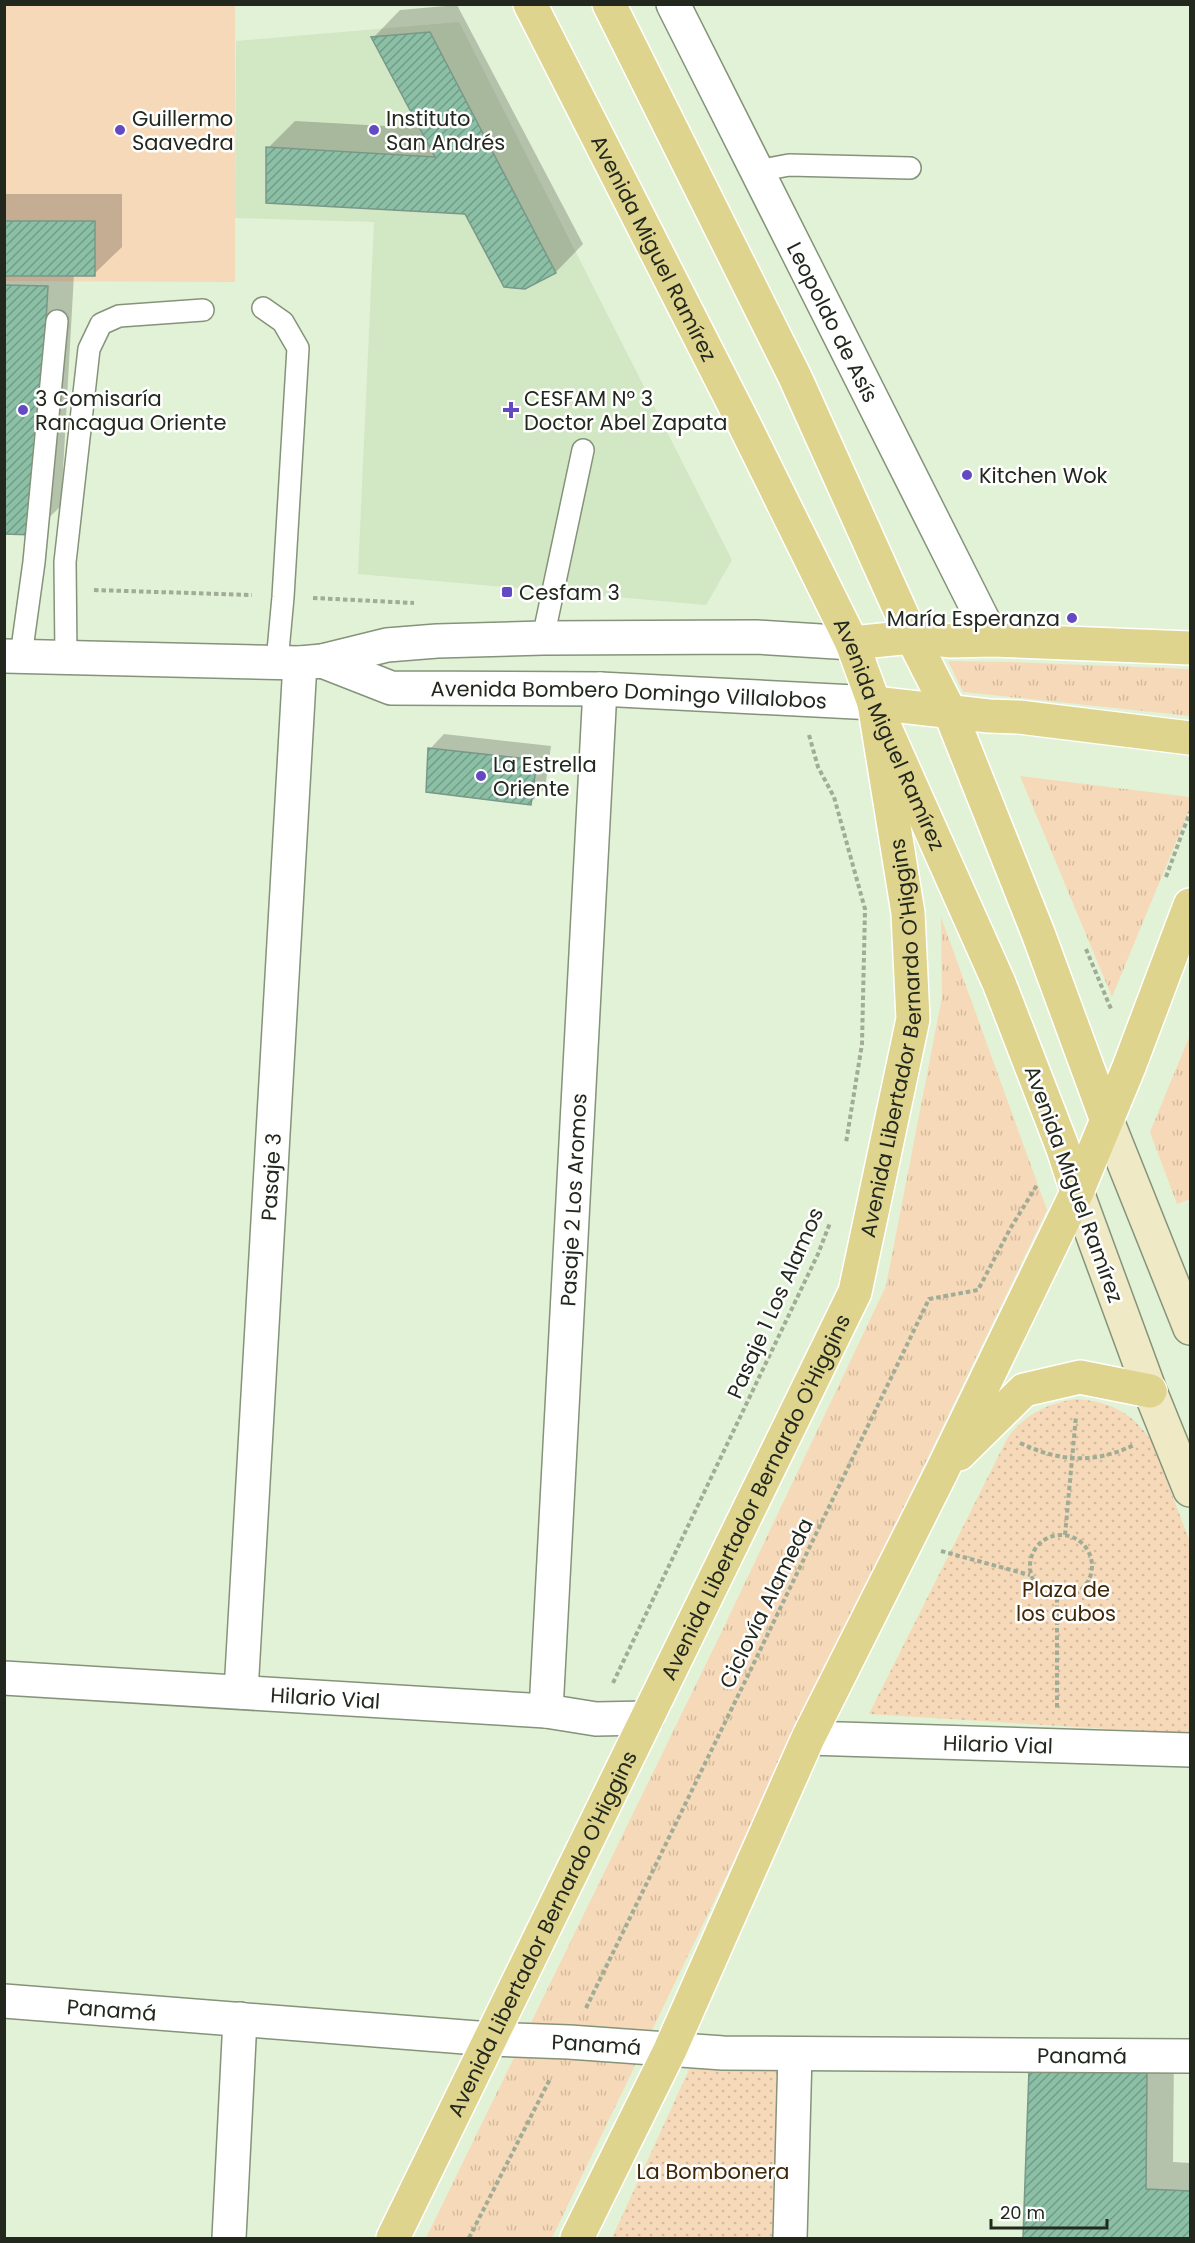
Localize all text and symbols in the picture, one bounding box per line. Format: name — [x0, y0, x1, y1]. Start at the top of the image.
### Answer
place label: Guillermo Saavedra — [132, 104, 234, 157]
place label: Instituto San Andrés — [386, 104, 505, 157]
marker: Guillermo Saavedra — [113, 123, 127, 137]
marker: Instituto San Andrés — [367, 123, 381, 137]
street label: Avenida Miguel Ramírez — [585, 130, 724, 366]
street label: Leopoldo de Asís — [781, 237, 885, 407]
place label: 3 Comisaría Rancagua Oriente — [35, 384, 226, 437]
place label: CESFAM N° 3 Doctor Abel Zapata — [524, 384, 728, 437]
marker: CESFAM N° 3 Doctor Abel Zapata — [502, 401, 520, 419]
marker: 3 Comisaría Rancagua Oriente — [16, 403, 30, 417]
place label: Kitchen Wok — [979, 461, 1108, 490]
marker: Kitchen Wok — [960, 468, 974, 482]
place label: Cesfam 3 — [519, 578, 620, 607]
marker: Cesfam 3 — [500, 585, 514, 599]
place label: María Esperanza — [887, 604, 1060, 633]
marker: María Esperanza — [1065, 611, 1079, 625]
street label: Avenida Miguel Ramírez — [827, 613, 952, 855]
street label: Avenida Bombero Domingo Villalobos — [430, 674, 828, 715]
place label: La Estrella Oriente — [493, 750, 597, 803]
marker: La Estrella Oriente — [474, 769, 488, 783]
street label: Avenida Libertador Bernardo O'Higgins — [852, 837, 928, 1240]
street label: Avenida Miguel Ramírez — [1018, 1061, 1130, 1307]
street label: Pasaje 2 Los Aromos — [553, 1092, 593, 1307]
street label: Pasaje 3 — [254, 1132, 288, 1221]
street label: Pasaje 1 Los Alamos — [720, 1203, 830, 1403]
street label: Avenida Libertador Bernardo O'Higgins — [653, 1309, 857, 1685]
street label: Ciclovía Alameda — [712, 1513, 820, 1693]
park label: Plaza de los cubos — [1016, 1575, 1116, 1628]
street label: Hilario Vial — [270, 1680, 381, 1715]
street label: Hilario Vial — [943, 1728, 1053, 1760]
street label: Avenida Libertador Bernardo O'Higgins — [440, 1746, 643, 2121]
street label: Panamá — [66, 1991, 158, 2027]
street label: Panamá — [551, 2027, 642, 2062]
street label: Panamá — [1037, 2041, 1127, 2070]
park label: La Bombonera — [637, 2157, 789, 2186]
scale bar — [991, 2192, 1106, 2230]
text: 20 m — [1000, 2200, 1045, 2225]

